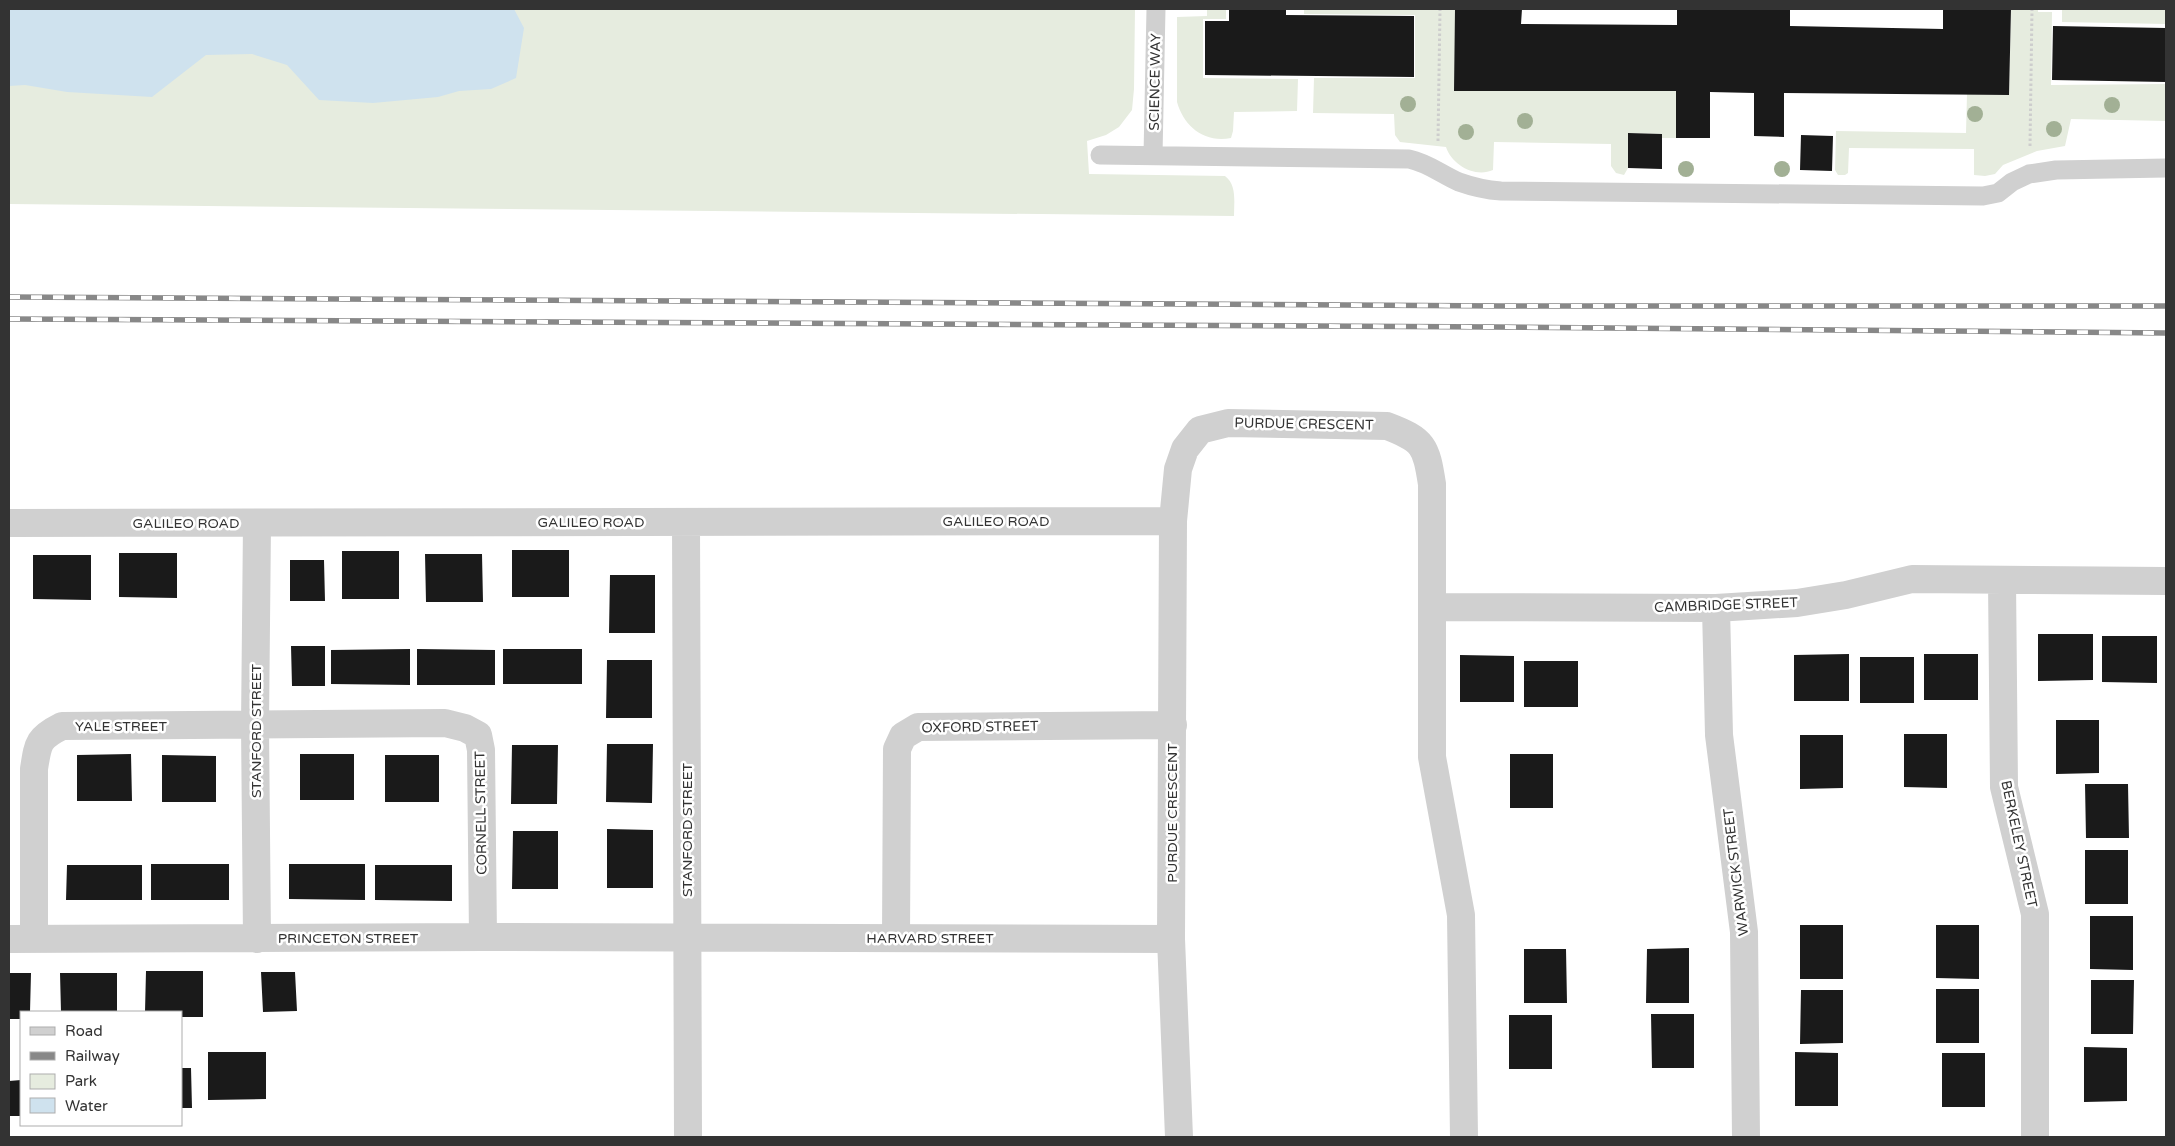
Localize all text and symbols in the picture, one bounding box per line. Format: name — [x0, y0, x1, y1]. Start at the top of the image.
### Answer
street label: SCIENCE WAY — [1146, 33, 1164, 131]
street label: PURDUE CRESCENT — [1234, 414, 1374, 434]
street label: GALILEO ROAD — [942, 513, 1050, 530]
street label: GALILEO ROAD — [537, 514, 645, 531]
street label: GALILEO ROAD — [132, 515, 240, 532]
street label: CAMBRIDGE STREET — [1654, 594, 1799, 616]
street label: STANFORD STREET — [248, 663, 265, 798]
street label: OXFORD STREET — [921, 717, 1039, 737]
street label: YALE STREET — [75, 718, 168, 735]
street label: PURDUE CRESCENT — [1164, 743, 1181, 883]
street label: CORNELL STREET — [471, 751, 491, 875]
street label: STANFORD STREET — [679, 762, 696, 897]
street label: BERKELEY STREET — [1997, 779, 2041, 910]
street label: WARWICK STREET — [1720, 807, 1752, 937]
street label: PRINCETON STREET — [278, 930, 419, 947]
street label: HARVARD STREET — [866, 930, 994, 947]
legend — [20, 1011, 182, 1126]
text: Road — [65, 1022, 103, 1040]
text: Railway — [65, 1047, 120, 1065]
text: Park — [65, 1072, 97, 1090]
text: Water — [65, 1097, 108, 1115]

